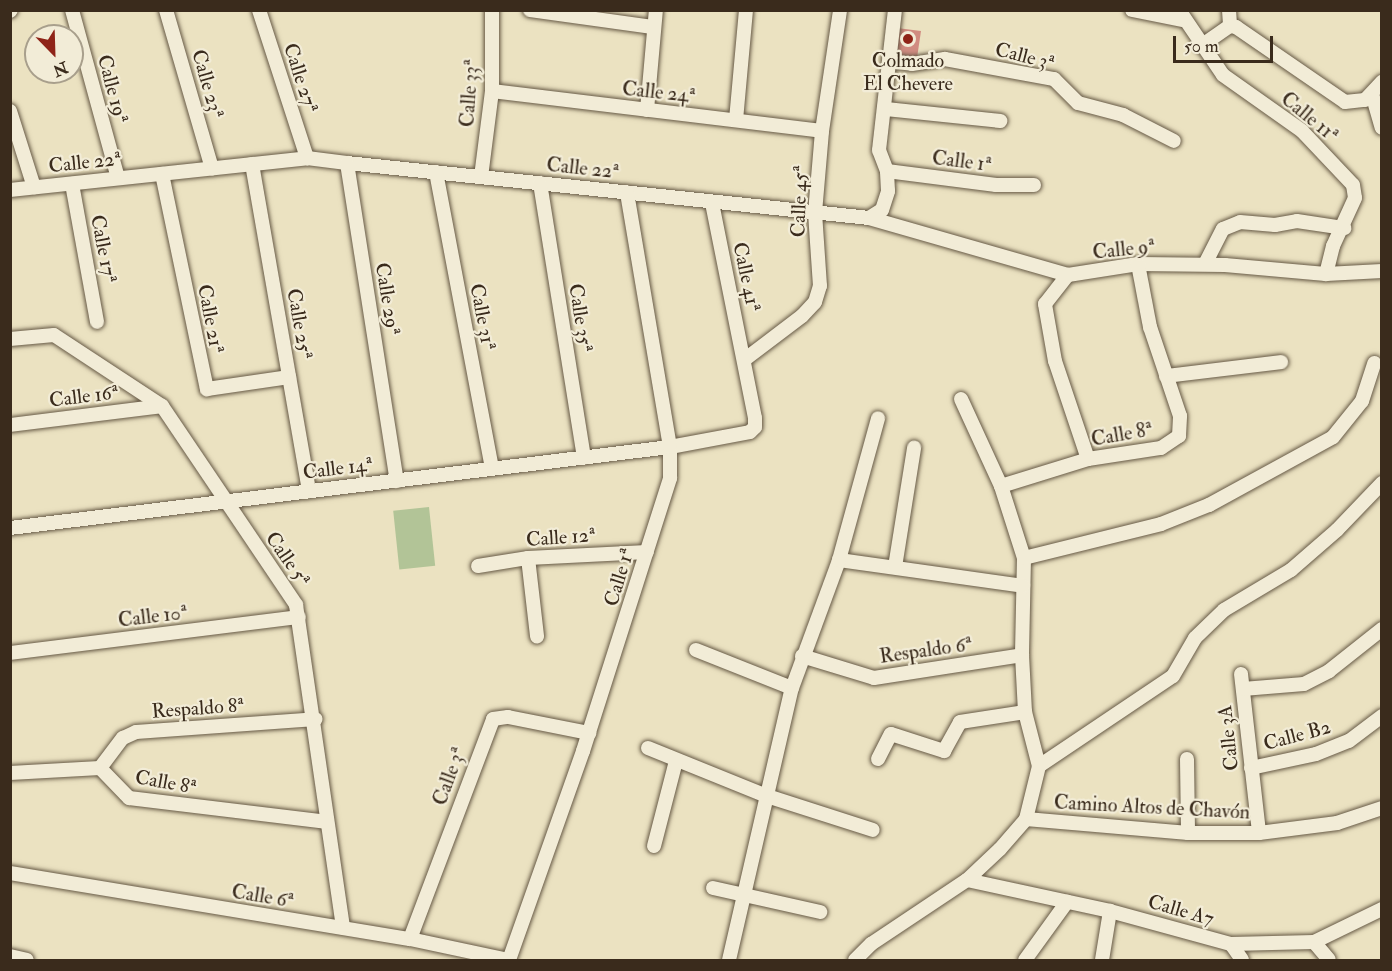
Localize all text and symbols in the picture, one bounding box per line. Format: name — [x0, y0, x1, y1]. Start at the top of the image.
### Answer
north arrow — [24, 24, 84, 84]
scale bar — [1176, 24, 1276, 62]
marker: Colmado El Chevere — [901, 32, 915, 46]
text: 50 m — [1184, 35, 1219, 58]
street label: Calle 3ª — [993, 37, 1057, 75]
street label: Calle 27ª — [278, 40, 324, 116]
street label: Calle 23ª — [187, 47, 229, 121]
place label: Colmado El Chevere — [863, 48, 953, 95]
street label: Calle 19ª — [92, 52, 134, 126]
text: N — [50, 57, 71, 81]
street label: Calle 33ª — [455, 58, 483, 128]
street label: Calle 24ª — [621, 76, 697, 108]
street label: Calle 11ª — [1276, 87, 1344, 147]
street label: Calle 1ª — [931, 145, 993, 177]
street label: Calle 22ª — [47, 146, 123, 178]
street label: Calle 22ª — [545, 152, 621, 184]
street label: Calle 45ª — [786, 164, 812, 238]
street label: Calle 17ª — [86, 213, 122, 285]
street label: Calle 9ª — [1091, 234, 1157, 264]
street label: Calle 41ª — [728, 240, 766, 314]
street label: Calle 29ª — [370, 261, 406, 337]
street label: Calle 31ª — [465, 281, 501, 353]
street label: Calle 21ª — [193, 282, 229, 356]
street label: Calle 35ª — [564, 282, 598, 354]
street label: Calle 25ª — [282, 287, 318, 361]
street label: Calle 16ª — [48, 380, 120, 412]
street label: Calle 8ª — [1089, 417, 1155, 451]
street label: Calle 14ª — [301, 452, 375, 484]
street label: Calle 12ª — [525, 523, 597, 551]
street label: Calle 5ª — [260, 527, 316, 591]
street label: Calle 1ª — [599, 545, 639, 609]
street label: Calle 10ª — [117, 600, 189, 632]
street label: Respaldo 6ª — [878, 632, 974, 668]
street label: Respaldo 8ª — [151, 693, 245, 723]
street label: Calle 3A — [1213, 704, 1243, 772]
street label: Calle B2 — [1261, 715, 1333, 755]
street label: Calle 3ª — [427, 743, 471, 809]
street label: Calle 8ª — [133, 765, 199, 799]
street label: Camino Altos de Chavón — [1053, 790, 1251, 824]
street label: Calle 6ª — [230, 879, 296, 913]
street label: Calle A7 — [1145, 889, 1217, 931]

